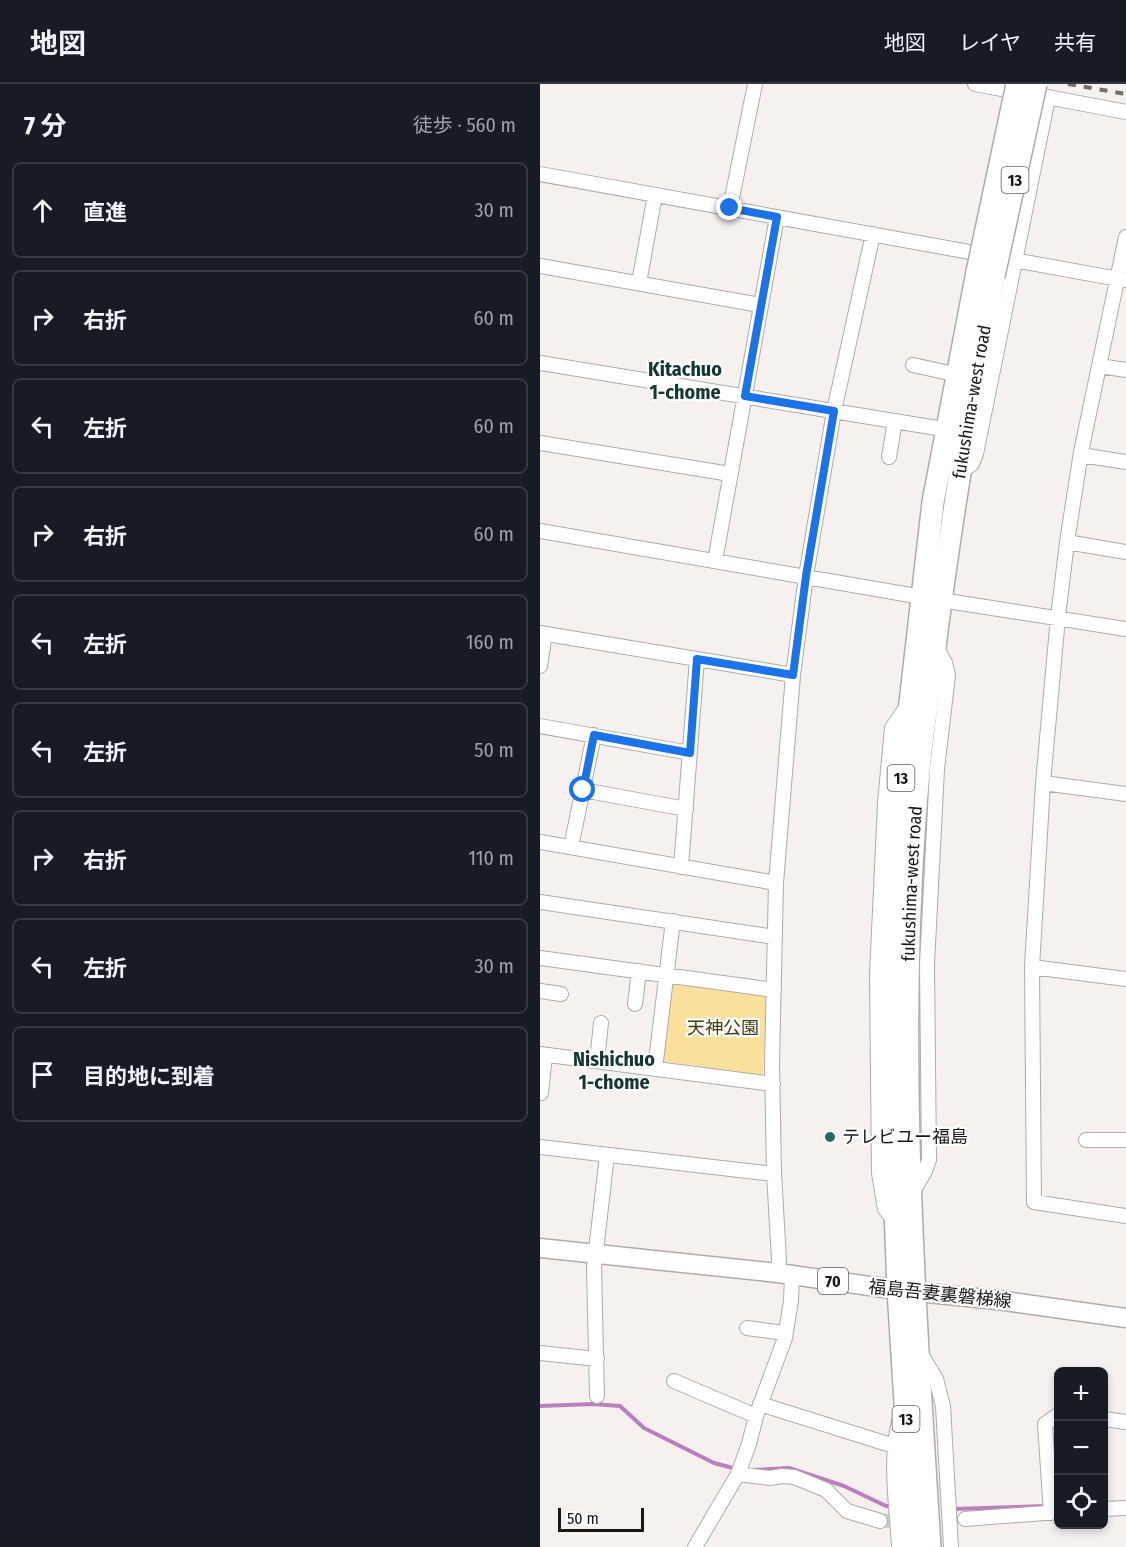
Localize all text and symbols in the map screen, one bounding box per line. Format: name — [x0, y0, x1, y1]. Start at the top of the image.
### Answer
text: 地図 — [30, 27, 86, 60]
text: 地図 — [884, 30, 926, 56]
text: レイヤ — [959, 30, 1021, 56]
text: 共有 — [1054, 30, 1096, 56]
text: 7 分 — [24, 111, 66, 142]
text: 徒歩 · 560 m — [413, 113, 516, 137]
road number: 13 — [1002, 167, 1028, 193]
icon: ahead — [26, 194, 59, 227]
route end — [716, 194, 742, 220]
text: 30 m — [474, 198, 514, 222]
text: 直進 — [83, 199, 127, 226]
icon: right — [26, 302, 59, 335]
text: 60 m — [474, 306, 514, 330]
text: 右折 — [83, 307, 127, 334]
street label: fukushima-west road — [948, 323, 996, 480]
district label: Kitachuo 1-chome — [648, 357, 722, 404]
icon: left — [26, 410, 59, 443]
text: 60 m — [474, 414, 514, 438]
text: 左折 — [83, 415, 127, 442]
icon: right — [26, 518, 59, 551]
text: 60 m — [474, 522, 514, 546]
text: 右折 — [83, 523, 127, 550]
icon: left — [26, 626, 59, 659]
text: 160 m — [466, 630, 514, 654]
text: 左折 — [83, 631, 127, 658]
icon: left — [26, 734, 59, 767]
text: 50 m — [474, 738, 514, 762]
text: 左折 — [83, 739, 127, 766]
road number: 13 — [888, 765, 914, 791]
route start — [569, 776, 595, 802]
street label: fukushima-west road — [897, 805, 927, 962]
icon: right — [26, 842, 59, 875]
text: 110 m — [468, 846, 514, 870]
text: 右折 — [83, 847, 127, 874]
icon: left — [26, 950, 59, 983]
text: 30 m — [474, 954, 514, 978]
text: 左折 — [83, 955, 127, 982]
park label: 天神公園 — [687, 1017, 759, 1039]
district label: Nishichuo 1-chome — [573, 1047, 655, 1094]
icon: arrive — [26, 1058, 59, 1091]
text: 目的地に到着 — [83, 1063, 215, 1090]
place label: テレビユー福島 — [842, 1126, 968, 1148]
marker: テレビユー福島 — [823, 1130, 837, 1144]
road number: 70 — [818, 1268, 848, 1294]
street label: 福島吾妻裏磐梯線 — [867, 1276, 1013, 1312]
map controls — [1054, 1367, 1108, 1529]
button: + — [1054, 1367, 1108, 1421]
road number: 13 — [892, 1406, 920, 1432]
button: − — [1054, 1421, 1108, 1475]
button: locate — [1054, 1475, 1108, 1529]
scale bar — [558, 1505, 644, 1532]
text: 50 m — [567, 1509, 599, 1528]

